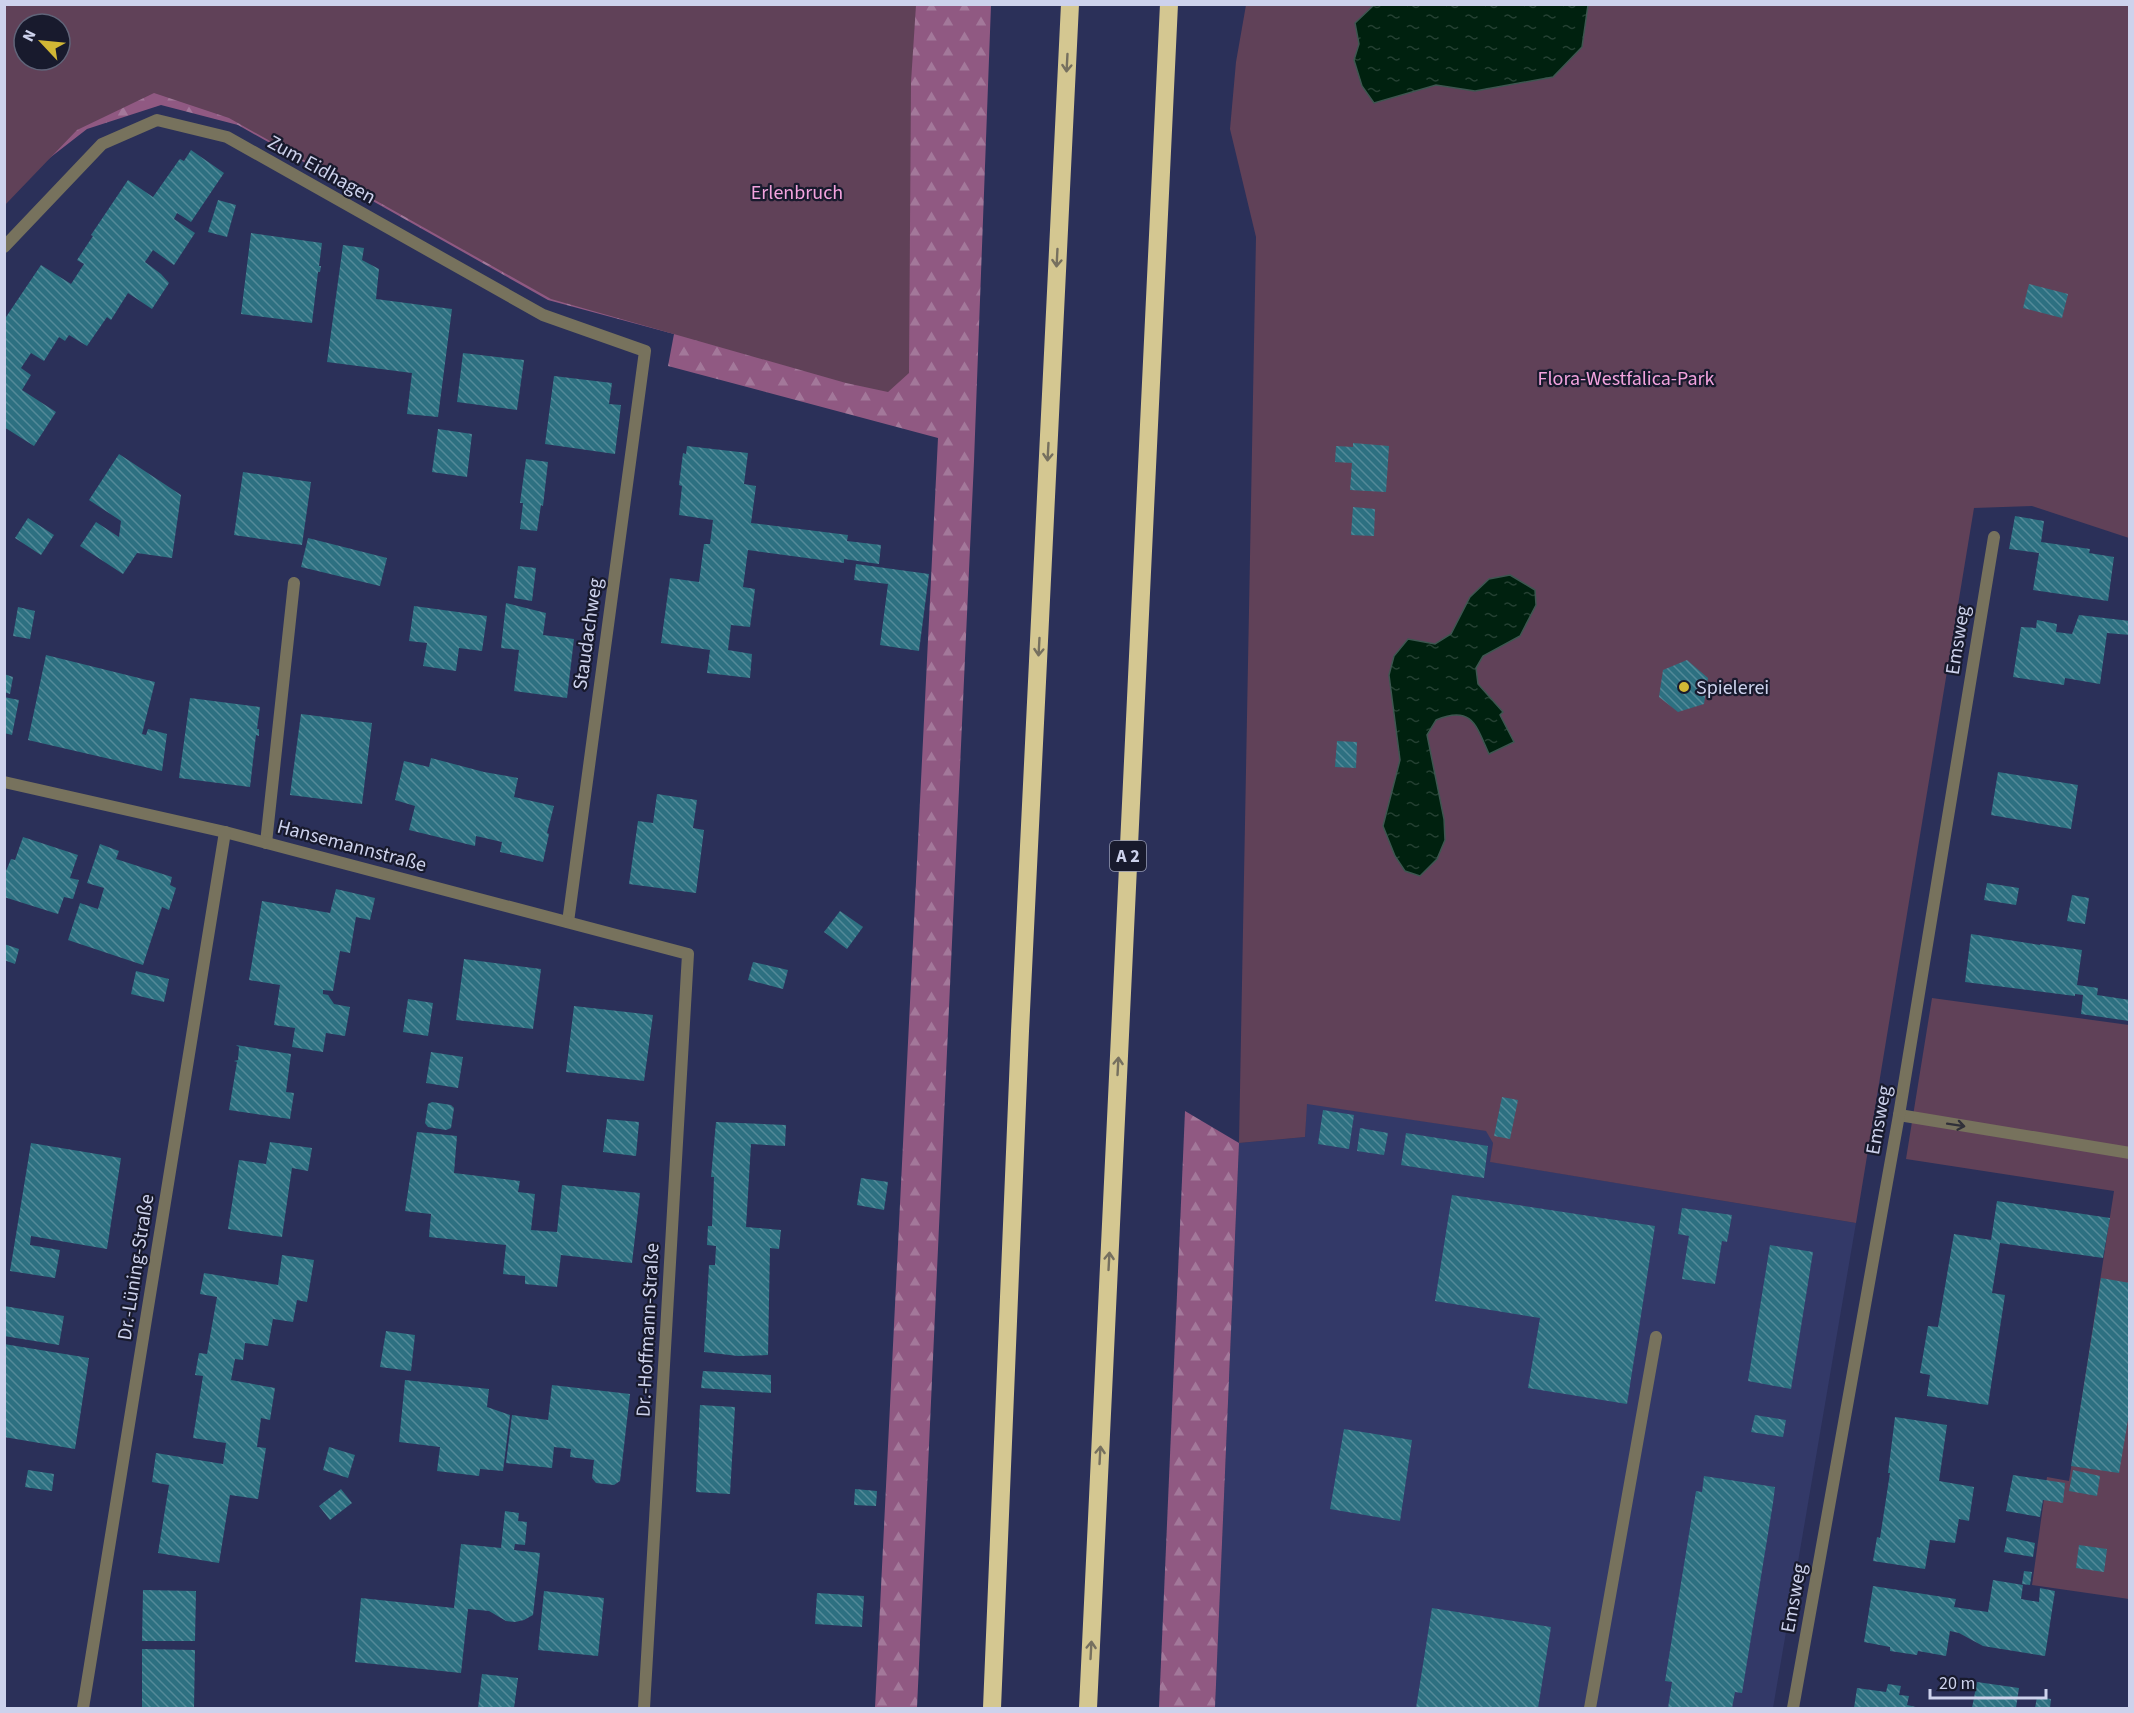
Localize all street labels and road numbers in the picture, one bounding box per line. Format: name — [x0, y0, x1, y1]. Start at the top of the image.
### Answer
street label: Zum Eidhagen — [262, 129, 381, 211]
street label: Staudachweg — [566, 576, 610, 692]
street label: Emsweg — [1939, 604, 1977, 677]
street label: Hansemannstraße — [274, 813, 430, 879]
road number: A 2 — [1110, 841, 1146, 871]
street label: Emsweg — [1859, 1083, 1899, 1157]
street label: Dr.-Lüning-Straße — [111, 1192, 161, 1342]
street label: Dr.-Hoffmann-Straße — [629, 1242, 667, 1418]
street label: Emsweg — [1774, 1561, 1814, 1635]

